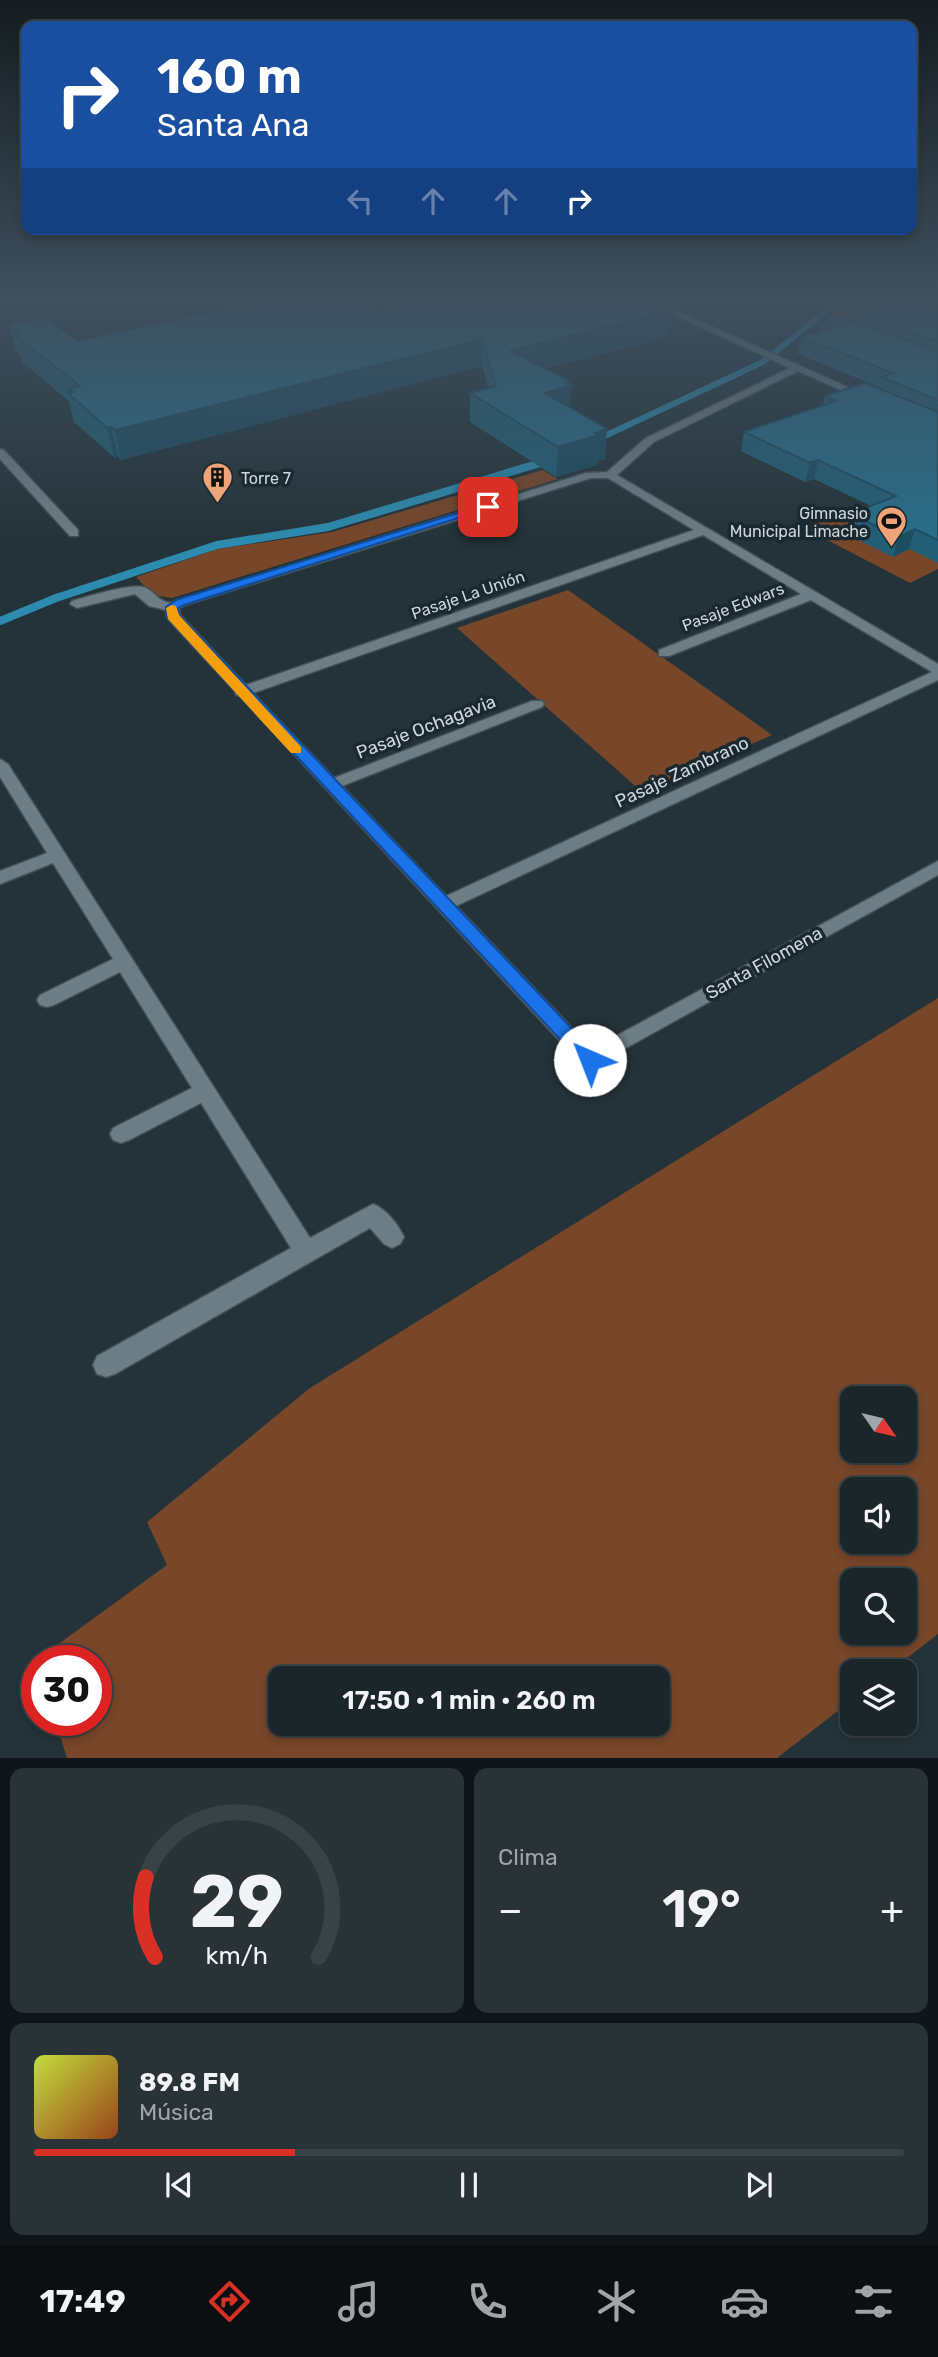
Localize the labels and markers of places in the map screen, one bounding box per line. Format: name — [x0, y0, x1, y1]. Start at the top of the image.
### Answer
building icon: Torre 7 — [201, 461, 235, 505]
place label: Torre 7 — [241, 469, 291, 488]
pin — [458, 477, 518, 537]
place label: Gimnasio Municipal Limache — [730, 504, 868, 541]
sports icon: Gimnasio Municipal Limache — [874, 505, 908, 549]

